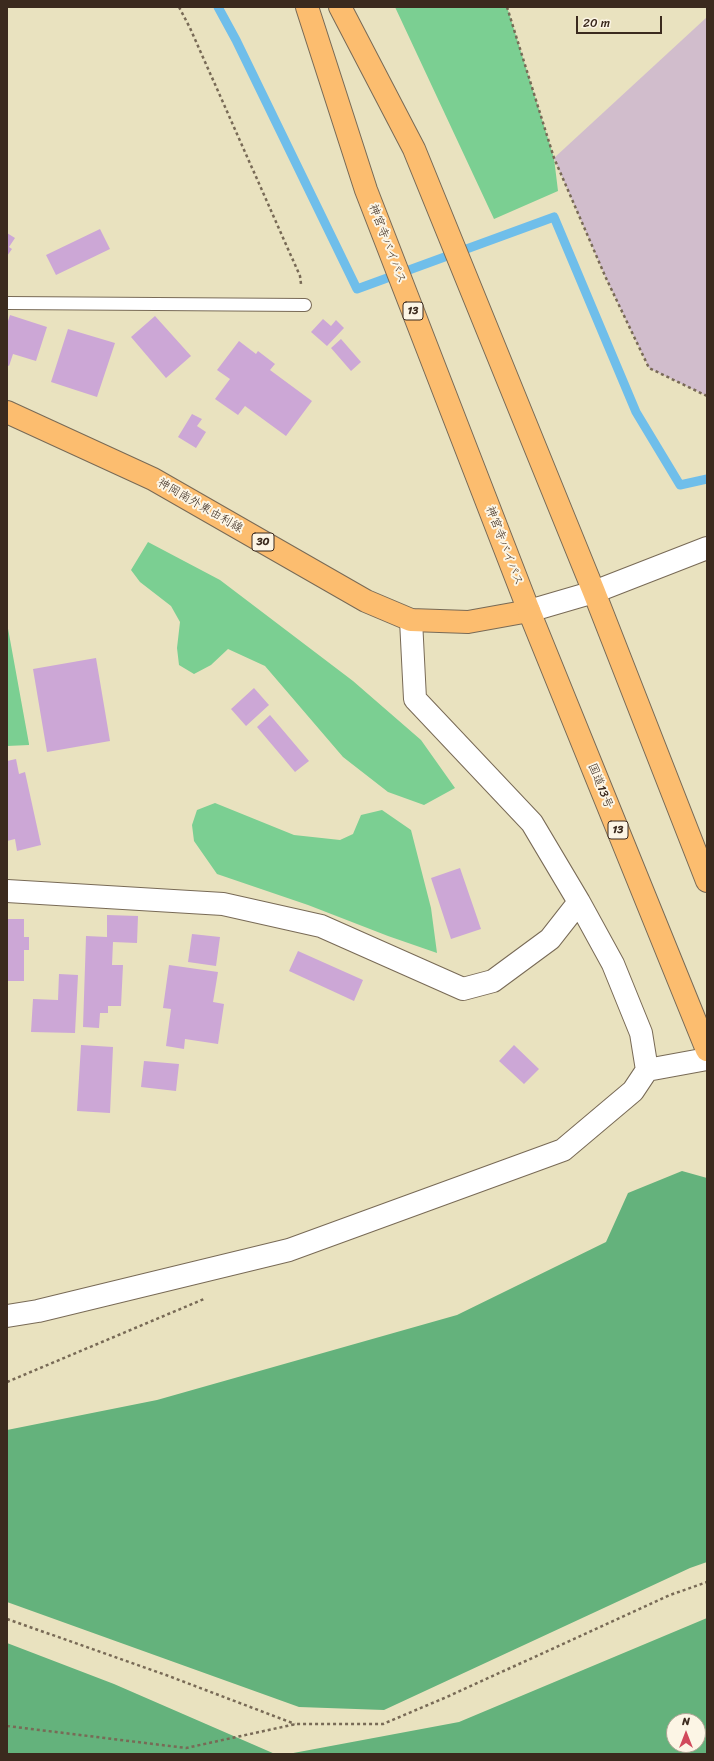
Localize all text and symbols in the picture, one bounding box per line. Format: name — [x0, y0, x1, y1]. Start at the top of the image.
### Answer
scale bar — [578, 8, 664, 34]
text: 20 m — [583, 12, 610, 34]
street label: 神宮寺バイパス — [365, 202, 409, 286]
road number: 13 — [403, 302, 423, 320]
street label: 神岡南外東由利線 — [155, 476, 245, 536]
street label: 神宮寺バイパス — [482, 504, 526, 588]
road number: 30 — [252, 533, 274, 551]
street label: 国道13号 — [584, 761, 616, 811]
road number: 13 — [608, 821, 628, 839]
text: N — [682, 1712, 690, 1731]
north arrow — [666, 1713, 706, 1753]

